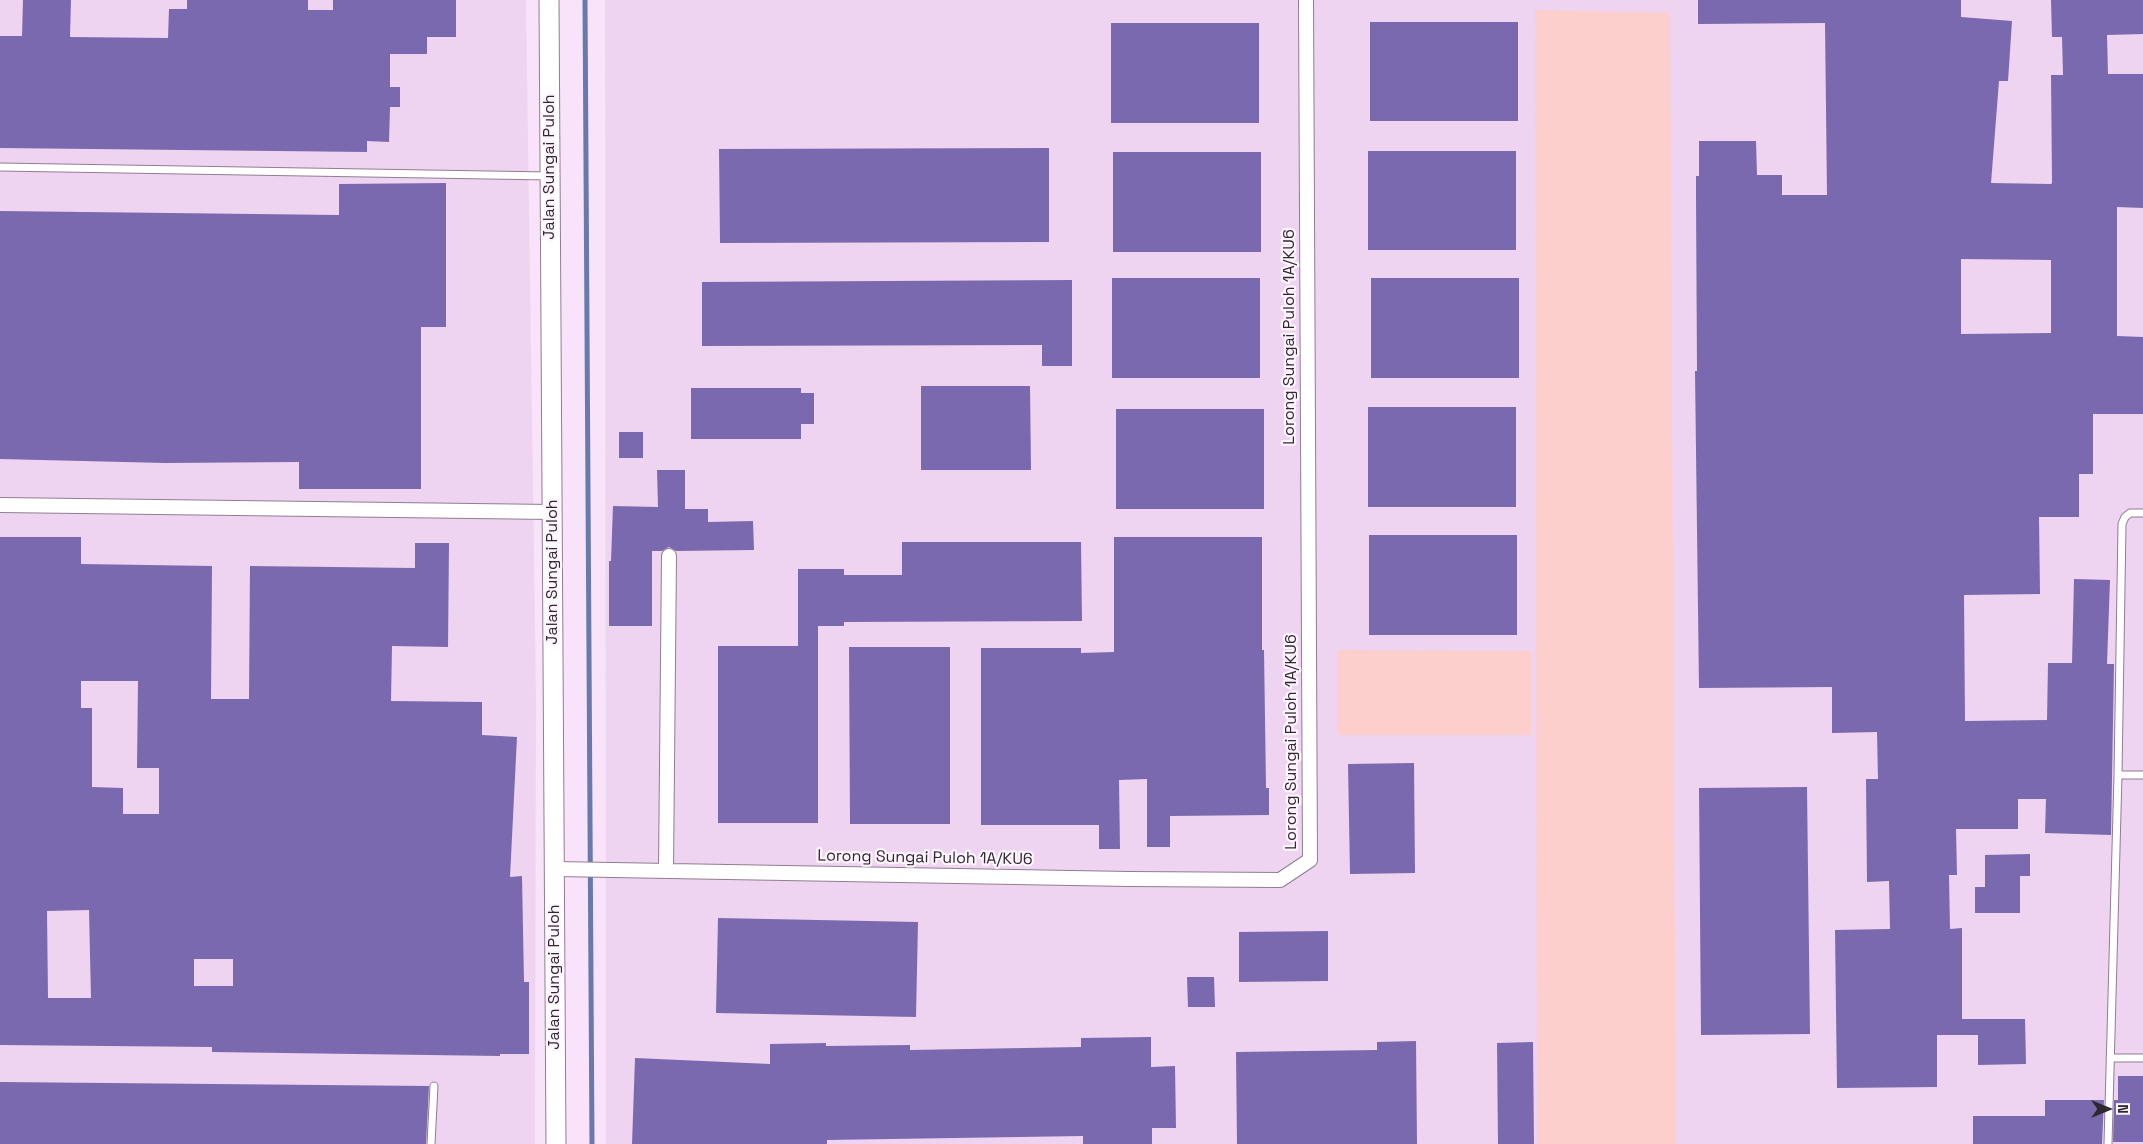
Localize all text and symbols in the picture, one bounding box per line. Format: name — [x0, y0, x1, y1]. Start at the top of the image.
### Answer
street label: Jalan Sungai Puloh — [540, 94, 560, 240]
street label: Lorong Sungai Puloh 1A/KU6 — [1280, 229, 1300, 445]
street label: Jalan Sungai Puloh — [543, 499, 563, 645]
street label: Lorong Sungai Puloh 1A/KU6 — [1282, 634, 1302, 850]
street label: Lorong Sungai Puloh 1A/KU6 — [817, 847, 1033, 869]
street label: Jalan Sungai Puloh — [545, 904, 565, 1050]
north arrow — [2083, 1084, 2133, 1134]
text: N — [2114, 1104, 2132, 1114]

